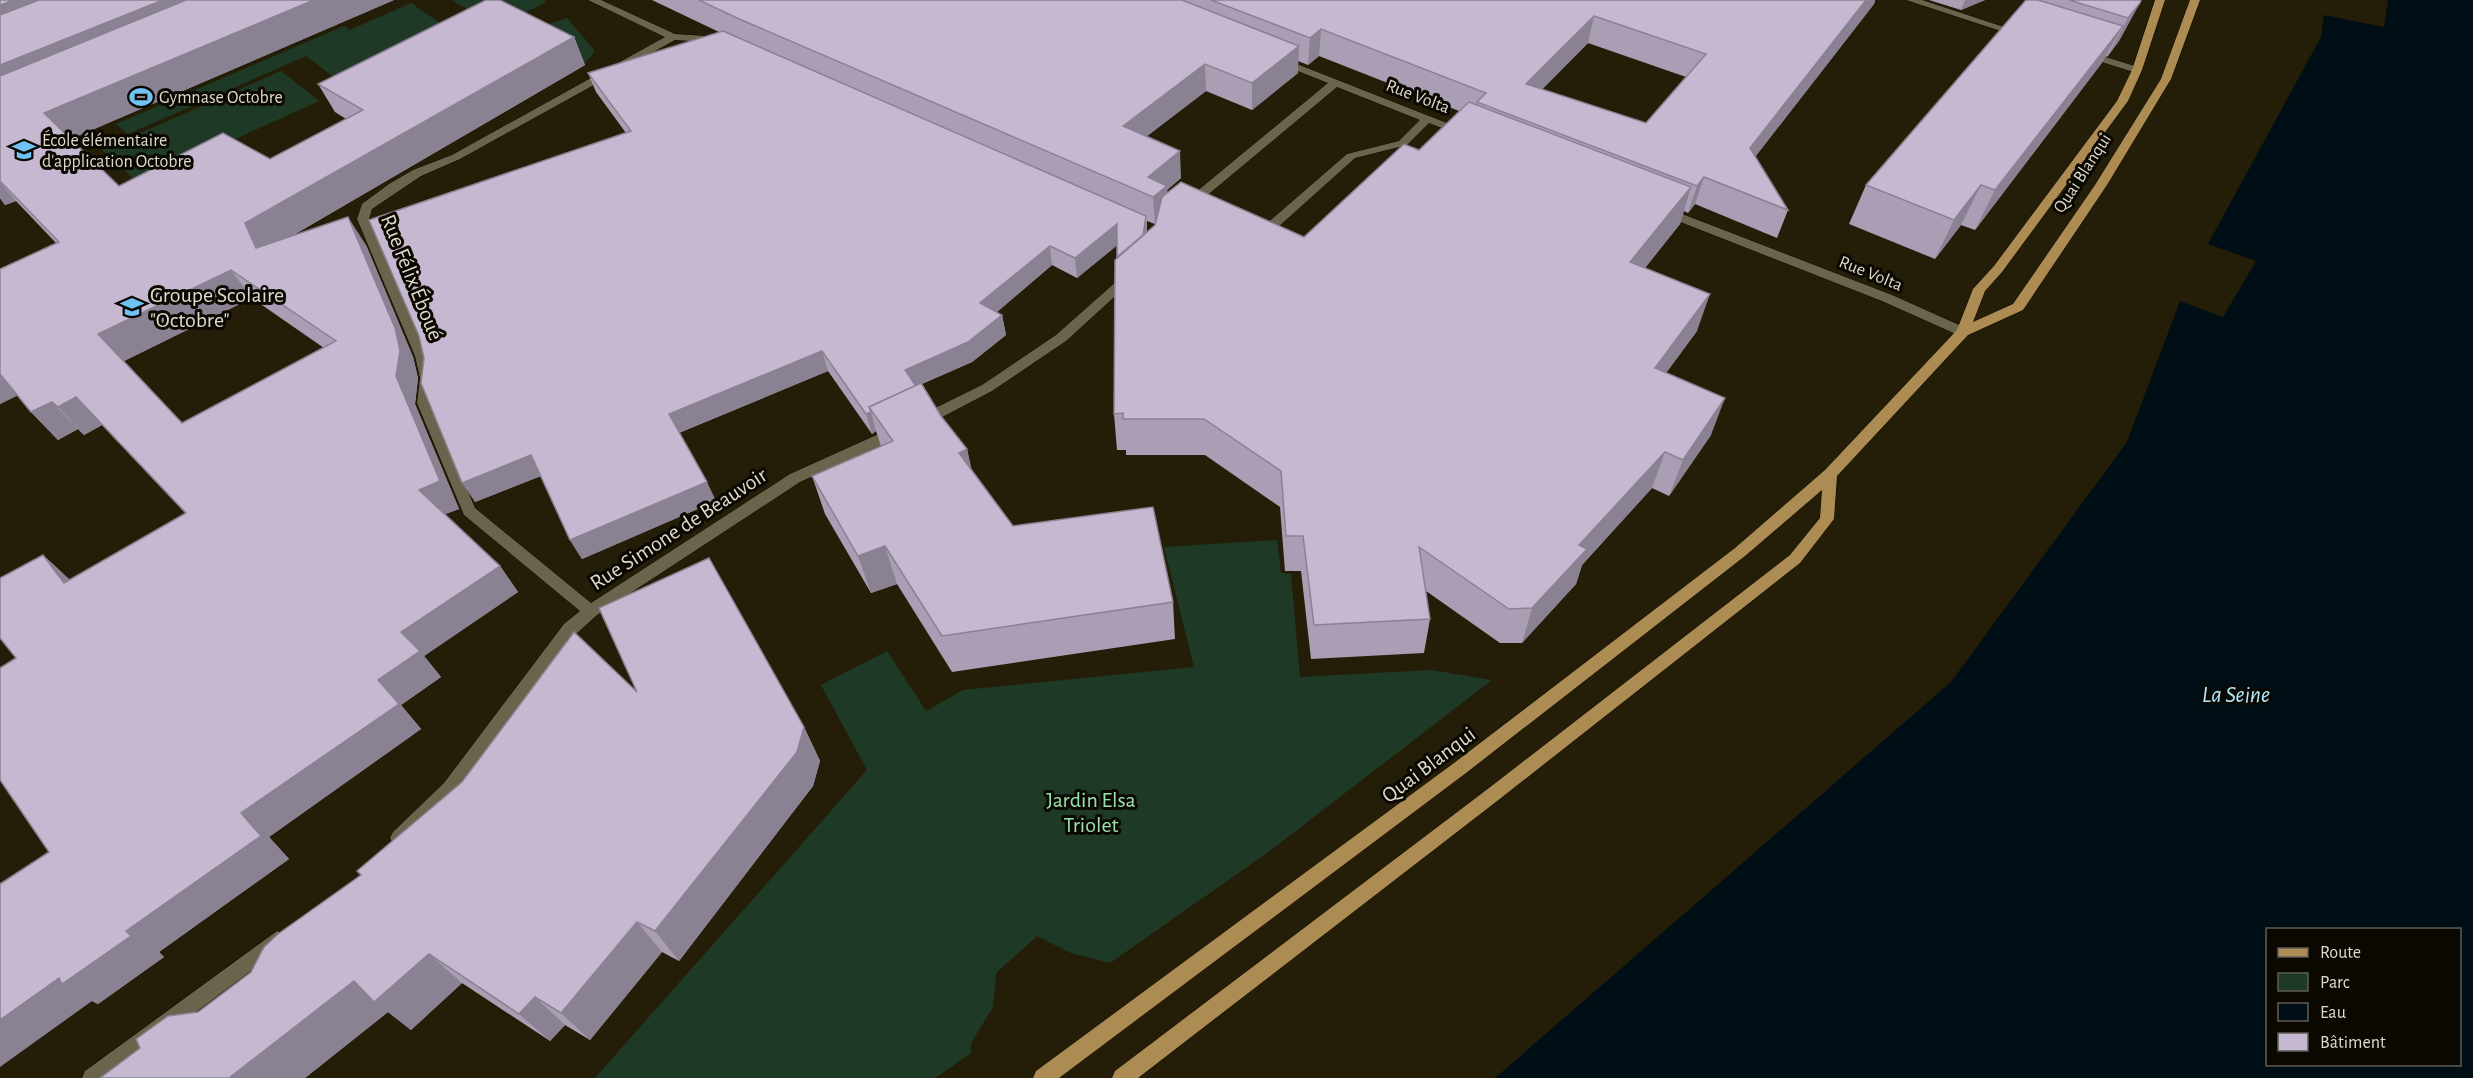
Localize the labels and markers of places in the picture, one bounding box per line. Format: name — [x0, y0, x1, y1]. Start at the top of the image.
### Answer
sports icon: Gymnase Octobre — [128, 84, 154, 110]
place label: Gymnase Octobre — [159, 89, 283, 107]
place label: École élémentaire d'application Octobre — [42, 129, 192, 171]
school or university icon: École élémentaire d'application Octobre — [11, 137, 37, 163]
place label: Groupe Scolaire "Octobre" — [150, 284, 284, 331]
school or university icon: Groupe Scolaire "Octobre" — [119, 294, 145, 320]

